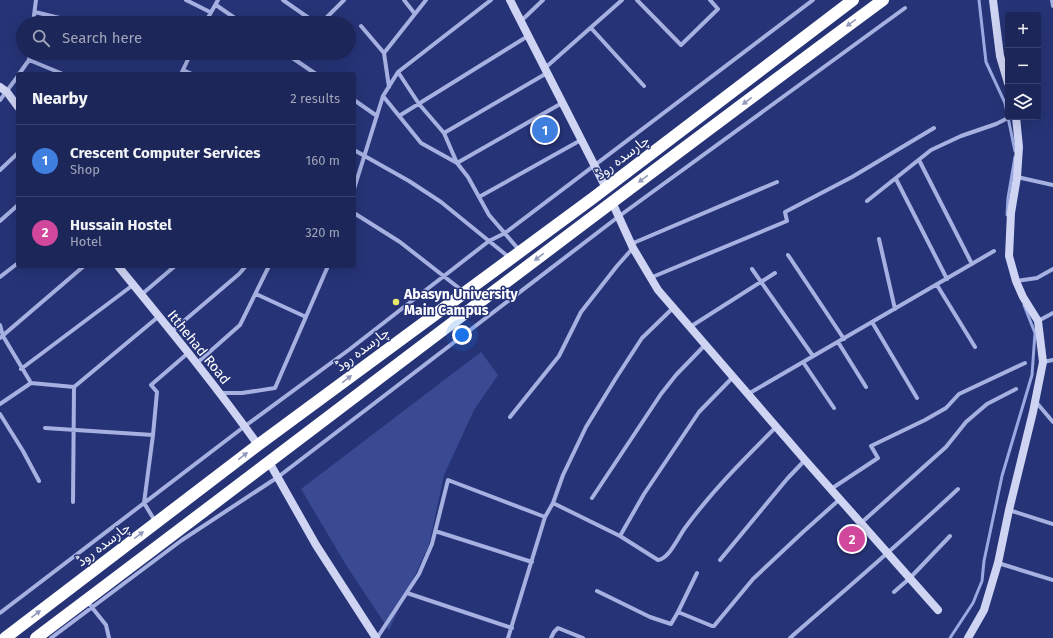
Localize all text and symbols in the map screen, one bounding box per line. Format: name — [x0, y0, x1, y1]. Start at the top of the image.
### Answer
map controls — [1005, 12, 1041, 120]
button: + — [1005, 12, 1041, 48]
search box — [16, 16, 356, 60]
one-way arrow — [846, 19, 857, 27]
icon: search — [30, 27, 52, 49]
text: Search here — [62, 29, 142, 47]
button: − — [1005, 48, 1041, 84]
button: layers — [1005, 84, 1041, 120]
text: Nearby — [32, 88, 87, 109]
text: 2 results — [290, 91, 340, 106]
one-way arrow — [742, 97, 753, 105]
pin: 1 — [532, 115, 558, 145]
street label: چارسدہ روڈ — [592, 132, 653, 184]
text: Crescent Computer Services — [70, 144, 261, 162]
text: 1 — [42, 153, 48, 168]
text: 160 m — [306, 153, 340, 168]
text: Shop — [70, 162, 100, 177]
one-way arrow — [638, 175, 648, 183]
text: Hussain Hostel — [70, 216, 172, 234]
text: 2 — [42, 225, 48, 240]
text: 320 m — [305, 225, 340, 240]
text: Hotel — [70, 234, 102, 249]
one-way arrow — [534, 252, 544, 260]
place label: Abasyn University Main Campus — [403, 286, 519, 319]
marker: Abasyn University Main Campus — [391, 297, 401, 307]
street label: Itthehad Road — [164, 307, 234, 388]
street label: چارسدہ روڈ — [332, 324, 393, 376]
your location — [452, 325, 472, 345]
one-way arrow — [341, 374, 352, 383]
one-way arrow — [237, 452, 248, 461]
street label: چارسدہ روڈ — [73, 519, 134, 571]
pin: 2 — [839, 524, 865, 554]
one-way arrow — [134, 531, 145, 539]
one-way arrow — [30, 610, 41, 618]

